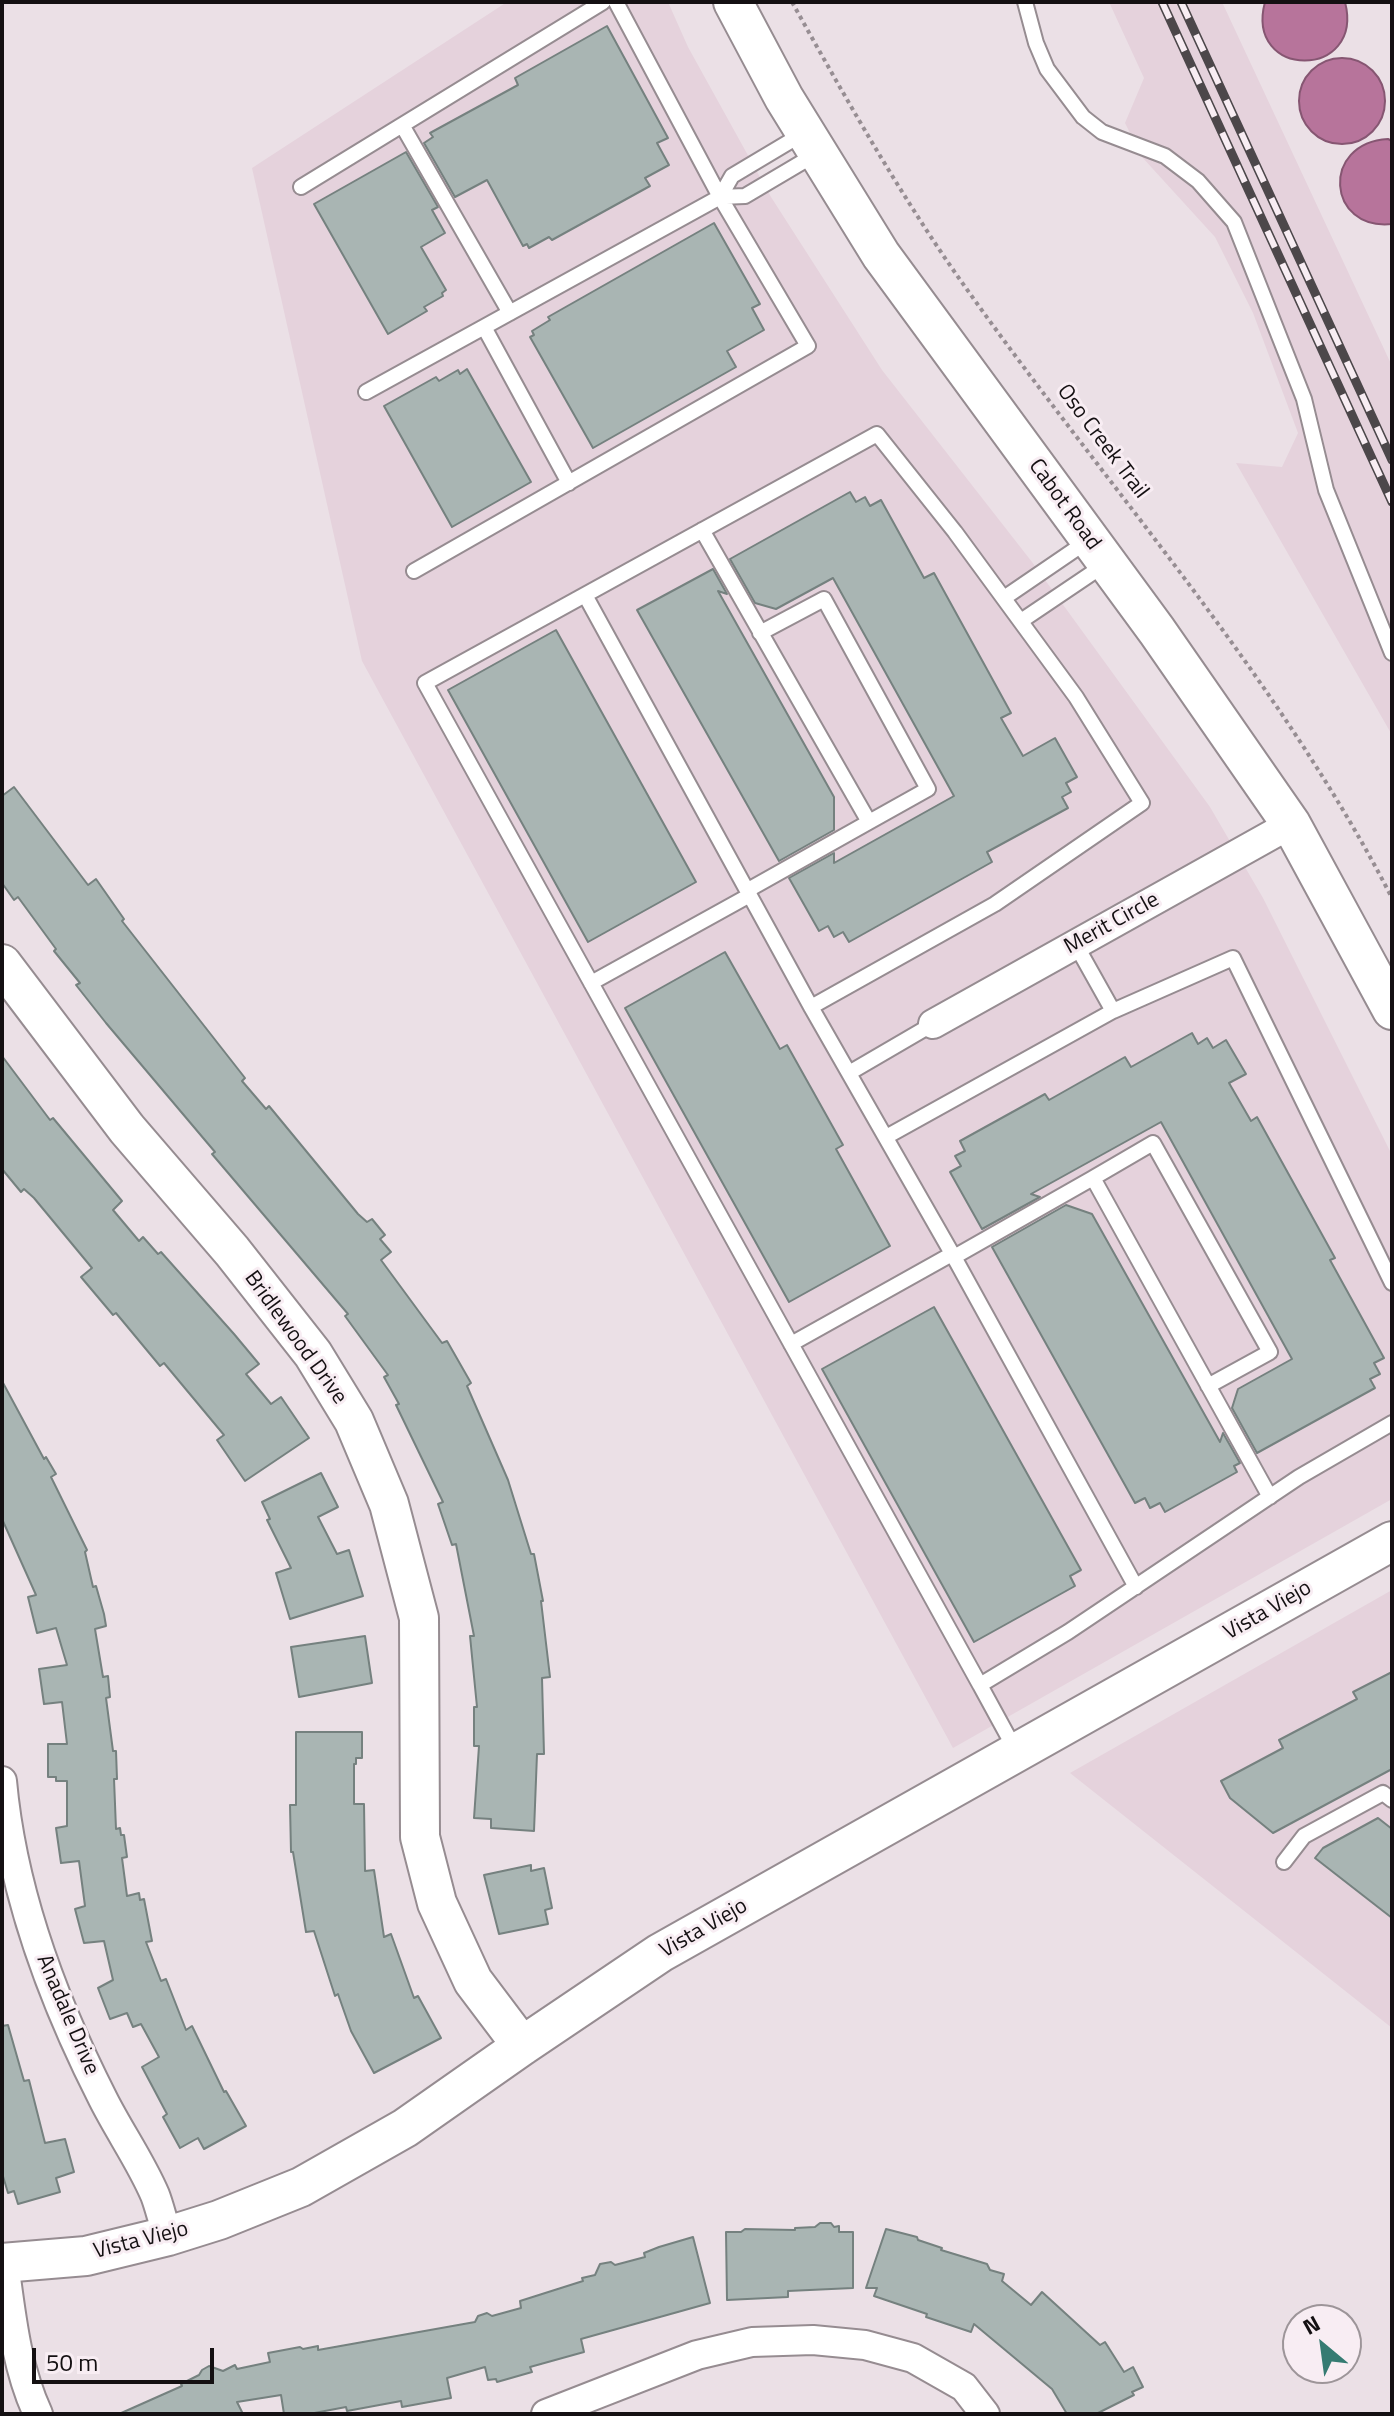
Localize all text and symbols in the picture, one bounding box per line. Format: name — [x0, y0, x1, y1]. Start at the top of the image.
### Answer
street label: Oso Creek Trail — [1050, 380, 1154, 504]
street label: Cabot Road — [1022, 454, 1106, 556]
street label: Merit Circle — [1060, 887, 1164, 961]
street label: Bridlewood Drive — [238, 1266, 352, 1410]
street label: Vista Viejo — [1220, 1575, 1316, 1647]
street label: Vista Viejo — [656, 1893, 752, 1965]
street label: Anadale Drive — [30, 1951, 104, 2079]
street label: Vista Viejo — [91, 2217, 191, 2265]
north arrow — [1282, 2304, 1362, 2384]
text: N — [1296, 2306, 1326, 2343]
scale bar — [36, 2332, 218, 2382]
text: 50 m — [46, 2344, 98, 2380]

